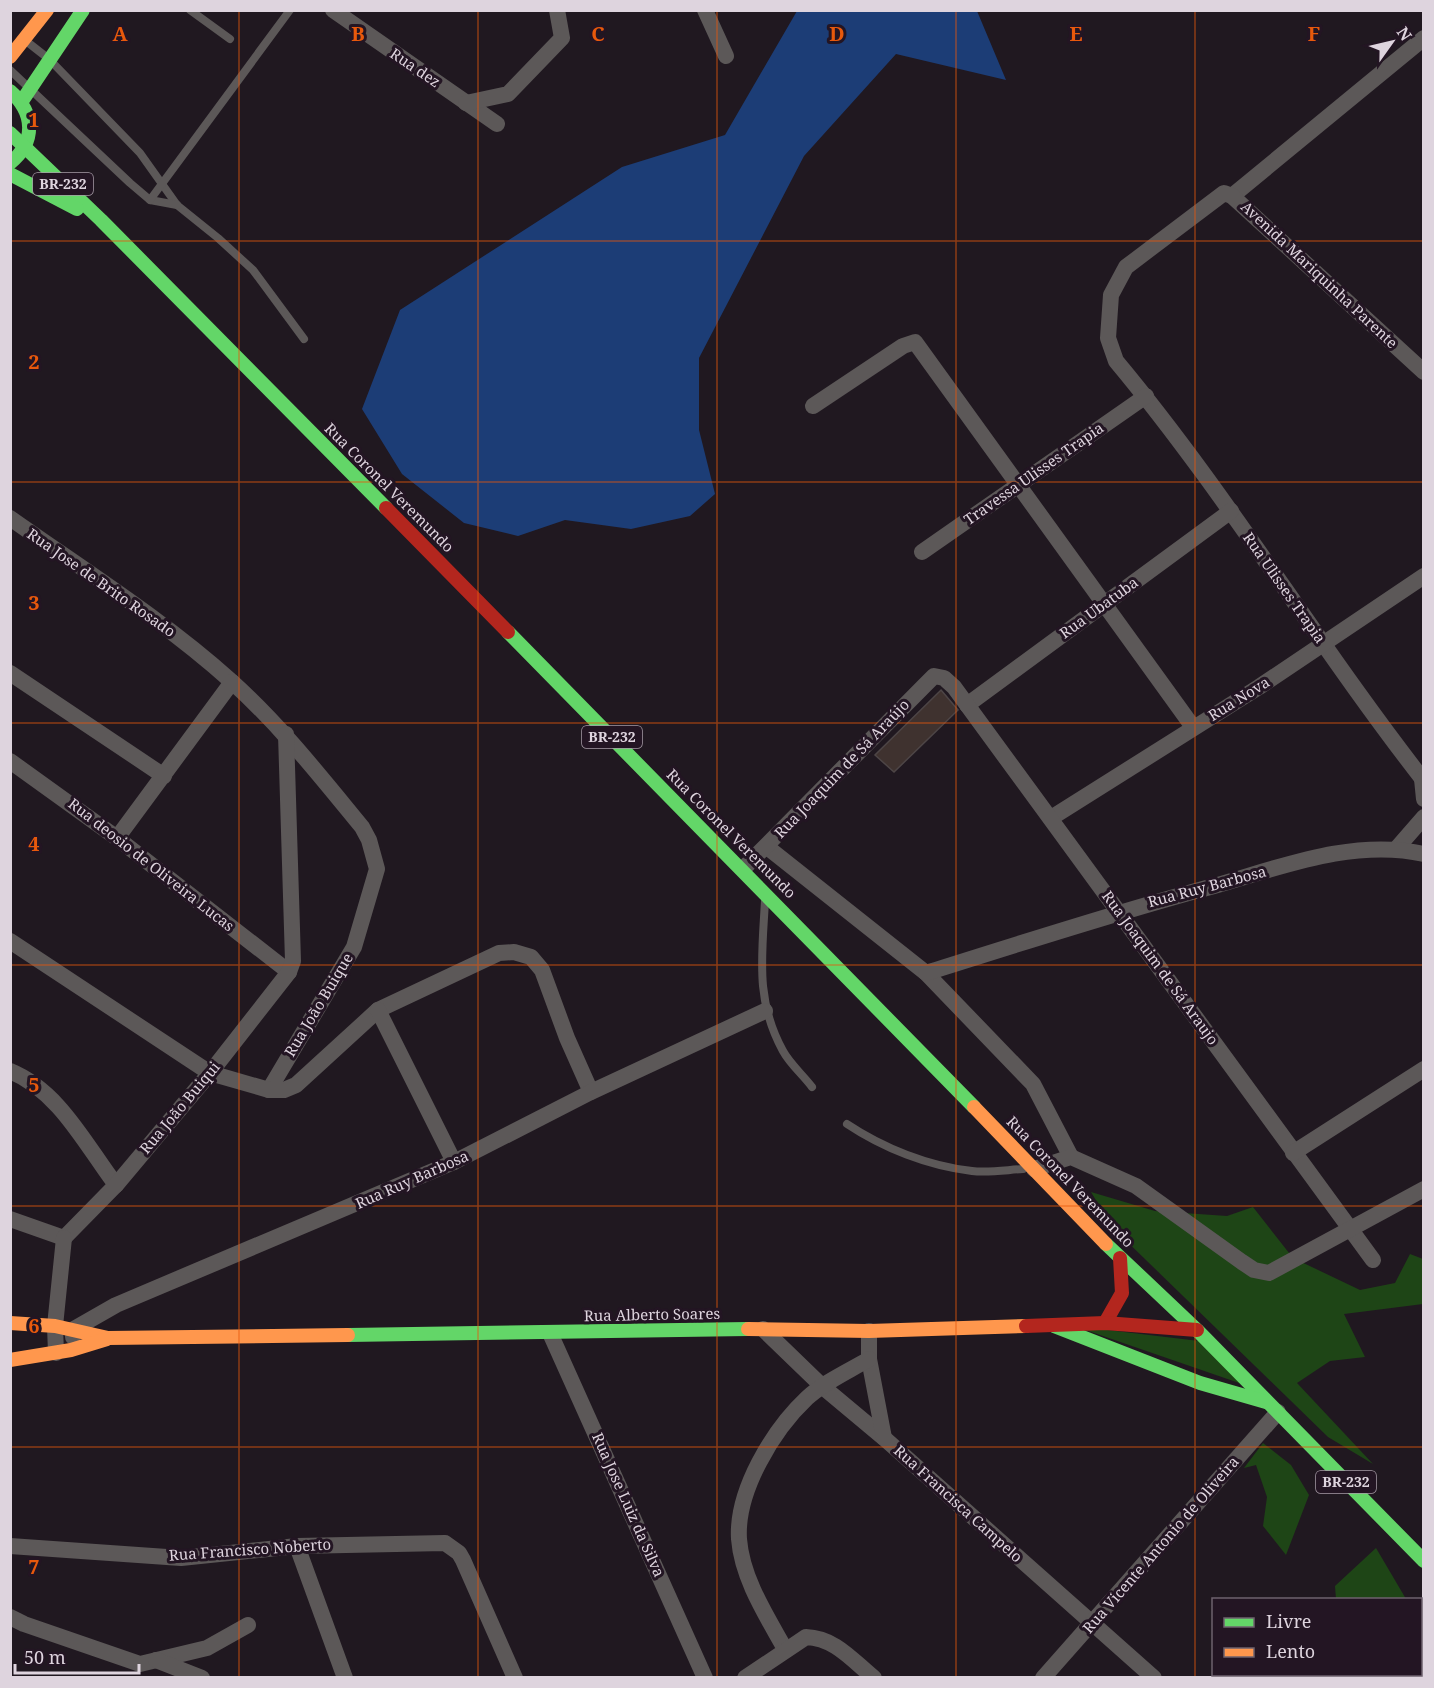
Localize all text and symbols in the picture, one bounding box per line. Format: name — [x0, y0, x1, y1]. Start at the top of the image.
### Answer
north arrow — [1362, 12, 1422, 72]
text: A — [112, 20, 128, 47]
text: B — [351, 20, 365, 47]
text: C — [591, 20, 605, 47]
text: D — [829, 20, 845, 47]
text: E — [1069, 20, 1083, 47]
text: F — [1308, 20, 1320, 47]
text: N — [1392, 22, 1417, 45]
street label: Rua dez — [386, 43, 445, 91]
text: 1 — [28, 106, 40, 133]
road number: BR-232 — [33, 173, 93, 195]
street label: Avenida Mariquinha Parente — [1237, 196, 1402, 352]
text: 2 — [28, 348, 40, 375]
street label: Travessa Ulisses Trapia — [960, 417, 1107, 529]
street label: Rua Coronel Veremundo — [321, 418, 459, 556]
street label: Rua Jose de Brito Rosado — [23, 523, 180, 641]
street label: Rua Ulisses Trapia — [1239, 528, 1331, 647]
street label: Rua Ubatuba — [1055, 572, 1142, 642]
text: 3 — [28, 589, 40, 616]
street label: Rua Nova — [1204, 671, 1273, 725]
street label: Rua Joaquim de Sá Araújo — [770, 694, 913, 842]
road number: BR-232 — [582, 726, 642, 748]
street label: Rua Coronel Veremundo — [663, 764, 801, 902]
street label: Rua deosio de Oliveira Lucas — [64, 793, 239, 935]
text: 4 — [28, 830, 40, 857]
street label: Rua Ruy Barbosa — [1145, 861, 1268, 911]
street label: Rua Joaquim de Sá Araujo — [1098, 886, 1224, 1048]
street label: Rua João Buique — [279, 949, 357, 1060]
street label: Rua João Buiqui — [135, 1057, 224, 1158]
text: 5 — [28, 1071, 40, 1098]
street label: Rua Coronel Veremundo — [1003, 1111, 1139, 1251]
street label: Rua Ruy Barbosa — [352, 1145, 471, 1213]
street label: Rua Alberto Soares — [584, 1303, 720, 1325]
text: 6 — [28, 1312, 40, 1339]
street label: Rua Jose Luiz da Silva — [588, 1429, 670, 1580]
street label: Rua Francisca Campelo — [890, 1440, 1027, 1566]
street label: Rua Vicente Antonio de Oliveira — [1078, 1452, 1243, 1637]
road number: BR-232 — [1316, 1471, 1376, 1493]
street label: Rua Francisco Noberto — [168, 1533, 332, 1565]
text: 7 — [28, 1553, 40, 1580]
legend — [1212, 1598, 1422, 1676]
text: Livre — [1266, 1609, 1312, 1633]
scale bar — [15, 1637, 140, 1675]
text: Lento — [1266, 1639, 1315, 1663]
text: 50 m — [24, 1645, 66, 1669]

